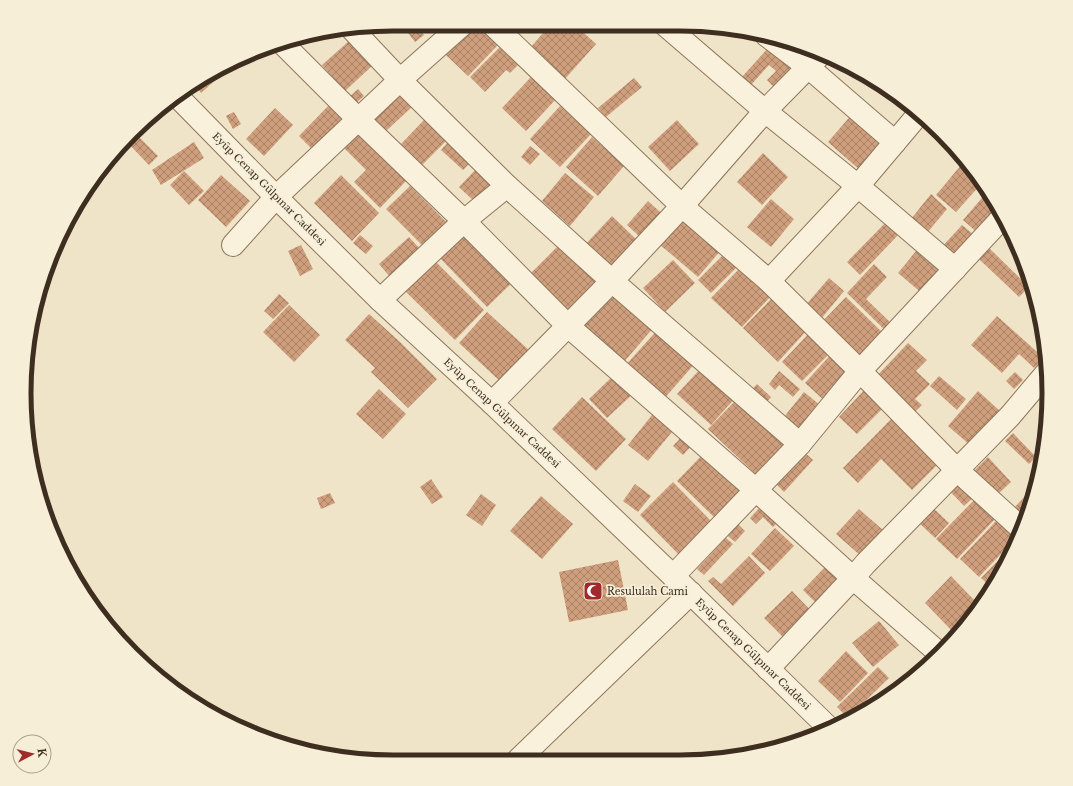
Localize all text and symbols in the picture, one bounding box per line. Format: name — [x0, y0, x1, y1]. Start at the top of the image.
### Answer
street label: Eyüp Cenap Gülpınar Caddesi — [210, 130, 329, 249]
street label: Eyüp Cenap Gülpınar Caddesi — [441, 355, 564, 471]
mosque icon: Resululah Cami — [582, 580, 604, 602]
place label: Resululah Cami — [607, 585, 689, 598]
street label: Eyüp Cenap Gülpınar Caddesi — [693, 595, 814, 713]
north arrow — [12, 734, 52, 774]
text: K — [34, 747, 50, 759]

